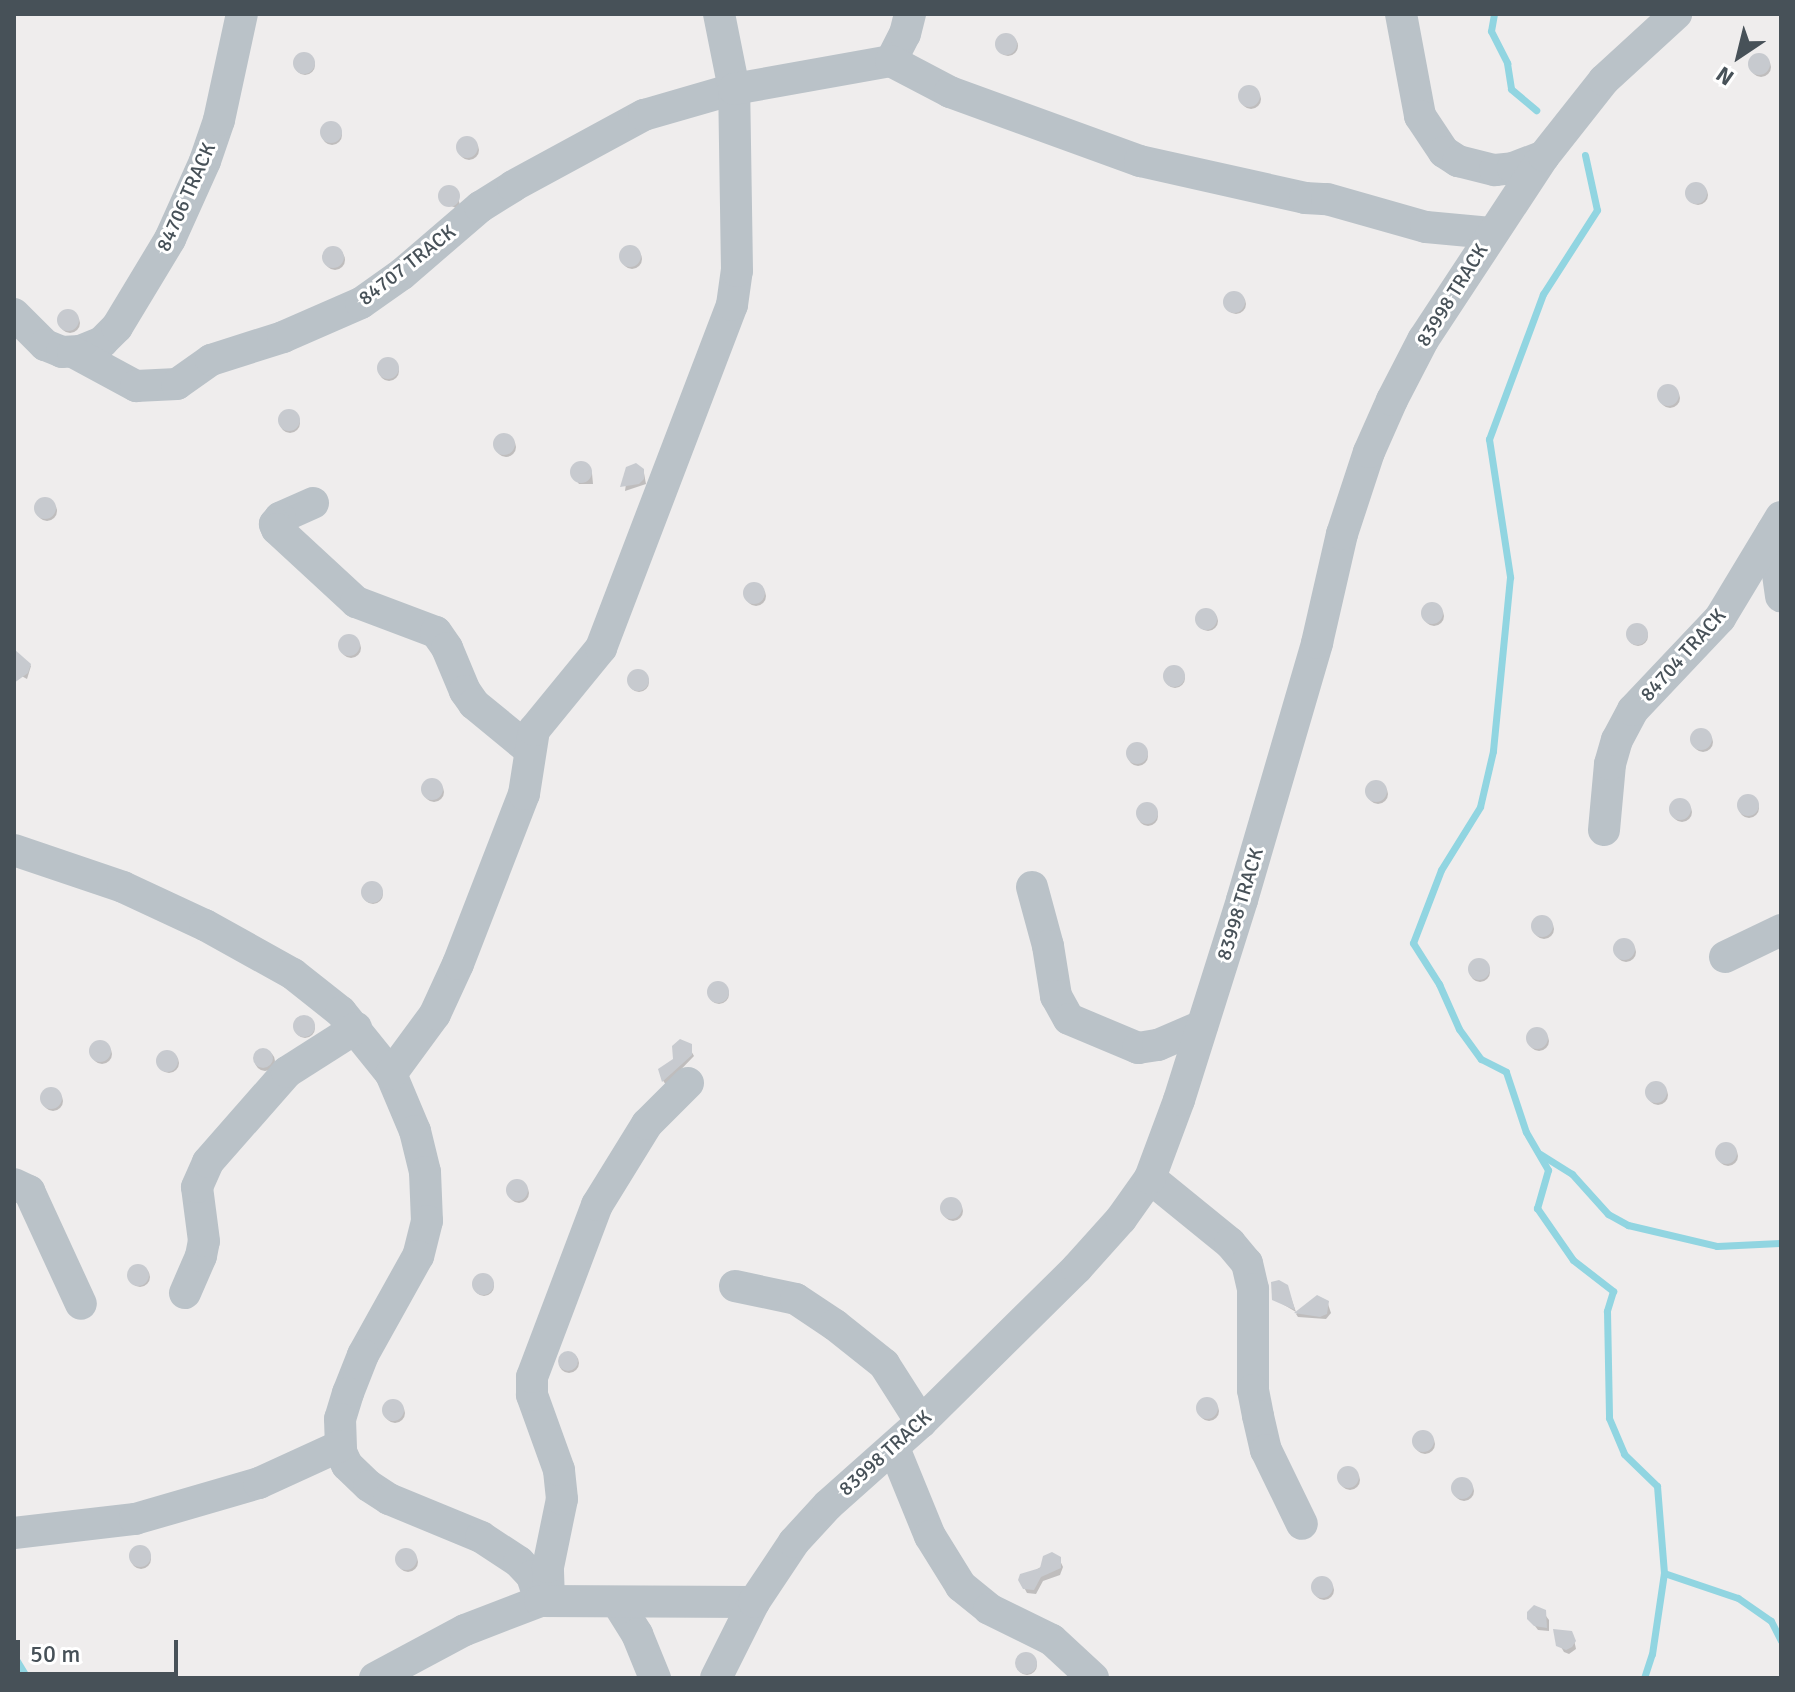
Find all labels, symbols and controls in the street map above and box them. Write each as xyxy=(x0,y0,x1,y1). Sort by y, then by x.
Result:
north arrow xyxy=(1699,16,1779,96)
text: N xyxy=(1711,61,1739,92)
street label: 84706 TRACK xyxy=(151,139,221,255)
street label: 84707 TRACK xyxy=(354,220,460,310)
street label: 83998 TRACK xyxy=(1411,239,1493,351)
street label: 84704 TRACK xyxy=(1635,604,1731,706)
street label: 83998 TRACK xyxy=(1212,845,1268,963)
street label: 83998 TRACK xyxy=(834,1405,936,1501)
scale bar xyxy=(20,1624,182,1674)
text: 50 m xyxy=(30,1639,80,1669)

